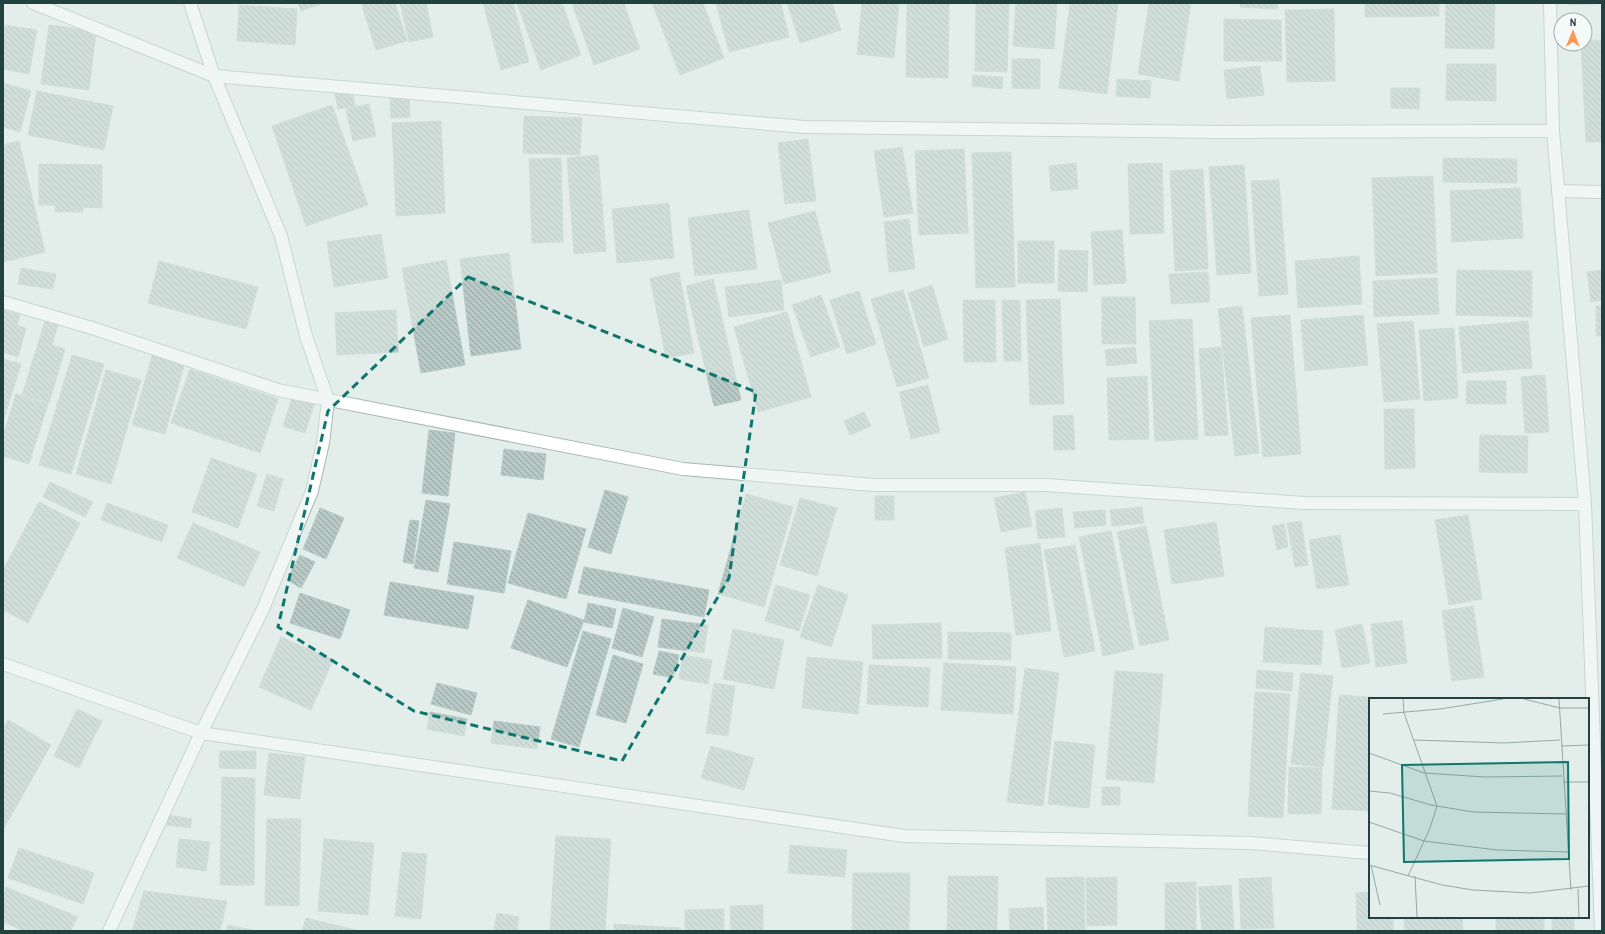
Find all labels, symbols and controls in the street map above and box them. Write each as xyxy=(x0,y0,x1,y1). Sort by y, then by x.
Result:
north arrow xyxy=(1553,12,1593,52)
text: N xyxy=(1570,15,1577,29)
inset map xyxy=(1369,698,1589,918)

